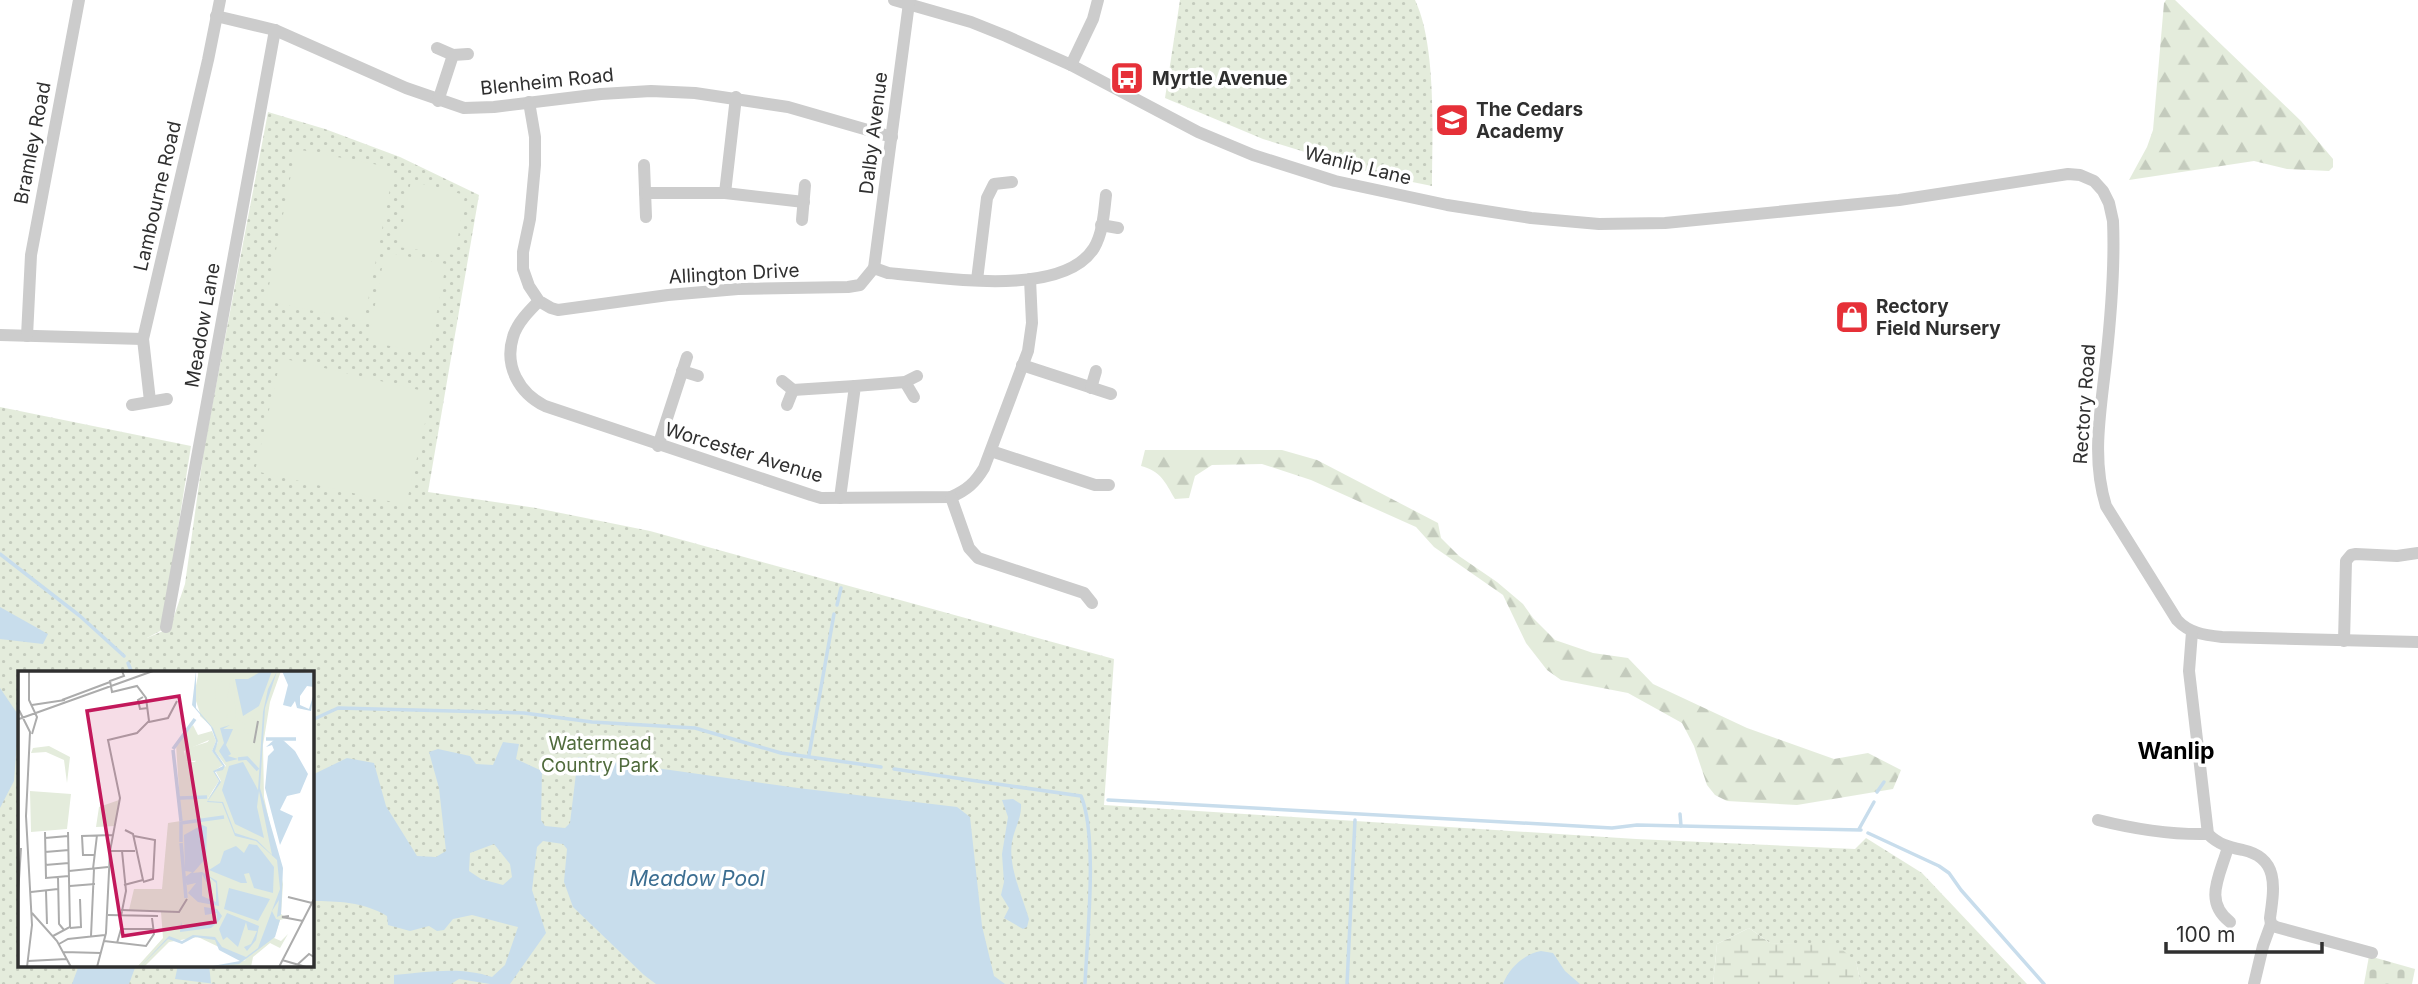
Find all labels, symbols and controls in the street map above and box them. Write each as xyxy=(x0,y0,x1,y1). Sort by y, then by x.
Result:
bus stop icon: Myrtle Avenue xyxy=(1108,59,1146,97)
street label: Blenheim Road xyxy=(479,63,615,100)
place label: Myrtle Avenue xyxy=(1152,67,1288,90)
street label: Dalby Avenue xyxy=(855,71,892,196)
street label: Bramley Road xyxy=(9,80,56,206)
place label: The Cedars Academy xyxy=(1476,98,1583,143)
school or university icon: The Cedars Academy xyxy=(1433,101,1471,139)
street label: Lambourne Road xyxy=(129,119,186,273)
street label: Wanlip Lane xyxy=(1302,141,1414,190)
street label: Allington Drive xyxy=(668,259,800,288)
street label: Meadow Lane xyxy=(180,261,225,389)
place label: Rectory Field Nursery xyxy=(1876,295,2001,340)
shop icon: Rectory Field Nursery xyxy=(1833,298,1871,336)
street label: Rectory Road xyxy=(2069,343,2100,465)
street label: Worcester Avenue xyxy=(662,417,826,487)
inset map xyxy=(18,671,313,967)
park label: Watermead Country Park xyxy=(541,732,660,777)
district label: Wanlip xyxy=(2137,737,2215,765)
water label: Meadow Pool xyxy=(629,866,766,891)
scale bar xyxy=(2166,911,2322,955)
text: 100 m xyxy=(2176,922,2235,947)

